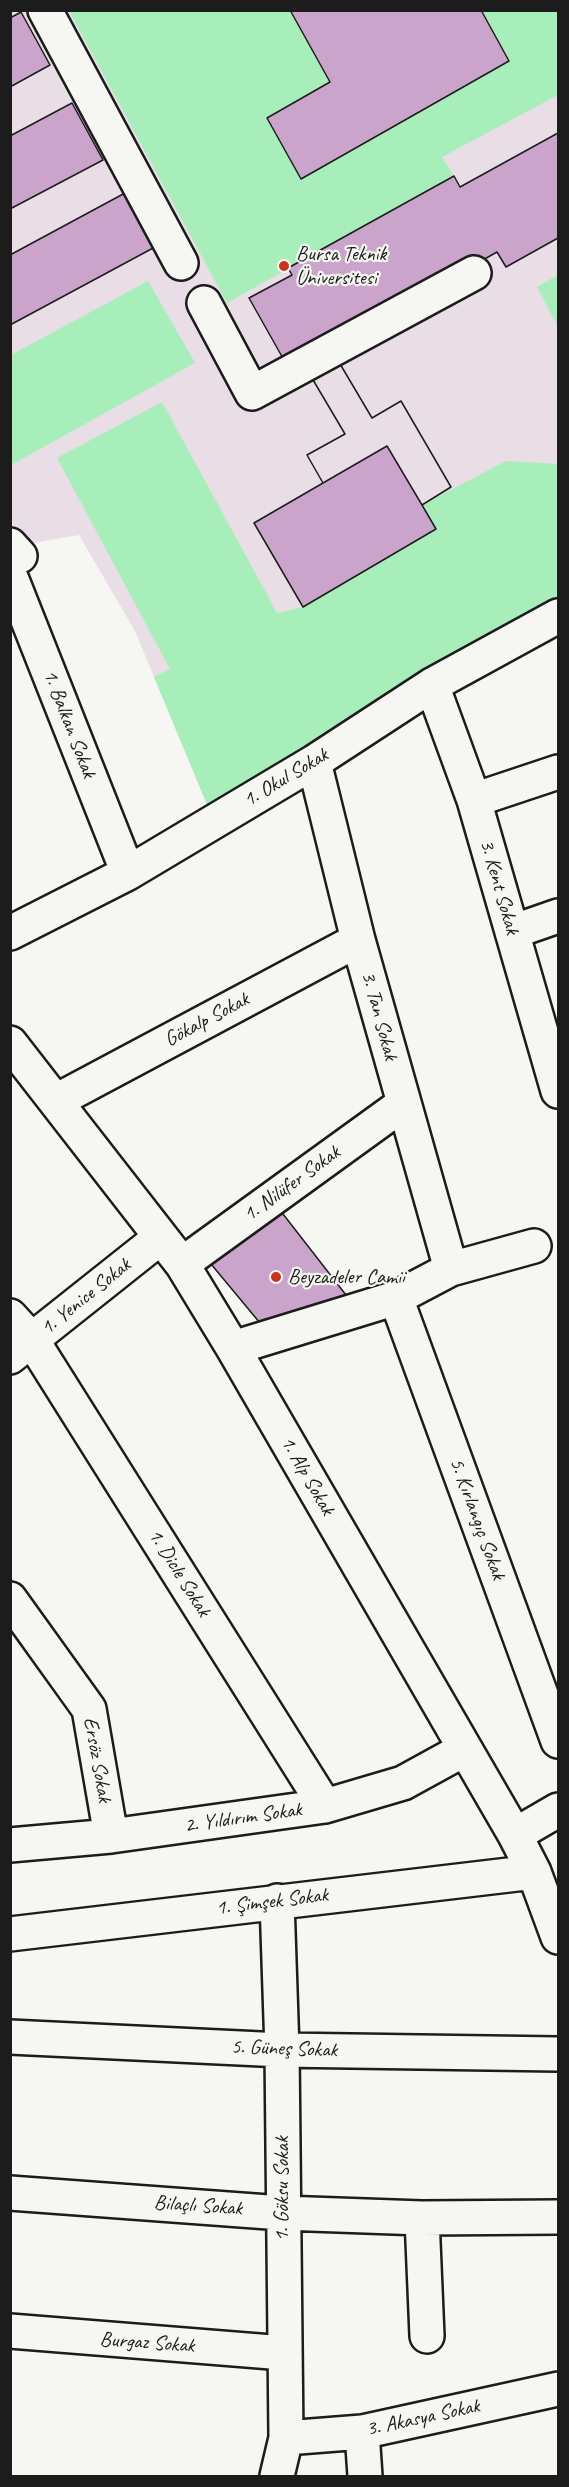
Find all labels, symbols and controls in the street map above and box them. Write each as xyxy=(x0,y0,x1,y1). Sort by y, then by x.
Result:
place label: Bursa Teknik Üniversitesi xyxy=(296,241,386,291)
marker: Bursa Teknik Üniversitesi xyxy=(277,259,291,273)
street label: 1. Balkan Sokak xyxy=(37,666,101,782)
street label: 1. Okul Sokak xyxy=(239,743,333,813)
street label: 3. Kent Sokak xyxy=(473,837,525,937)
street label: 3. Tan Sokak xyxy=(355,969,403,1063)
street label: Gökalp Sokak xyxy=(160,987,254,1053)
street label: 1. Nilüfer Sokak xyxy=(239,1140,345,1228)
street label: 1. Yenice Sokak xyxy=(36,1253,136,1341)
place label: Beyzadeler Camii xyxy=(288,1264,405,1290)
marker: Beyzadeler Camii xyxy=(269,1270,283,1284)
street label: 1. Alp Sokak xyxy=(274,1432,340,1520)
street label: 5. Kırlangıç Sokak xyxy=(443,1455,511,1583)
street label: 1. Dicle Sokak xyxy=(142,1524,216,1622)
street label: Ersöz Sokak xyxy=(77,1715,117,1805)
street label: 2. Yıldırım Sokak xyxy=(183,1797,303,1839)
street label: 1. Şimşek Sokak xyxy=(215,1883,329,1921)
street label: 5. Güneş Sokak xyxy=(230,2035,338,2063)
street label: 1. Göksu Sokak xyxy=(269,2136,295,2242)
street label: Bilaçlı Sokak xyxy=(153,2190,243,2222)
street label: Burgaz Sokak xyxy=(99,2327,195,2359)
street label: 3. Akasya Sokak xyxy=(364,2394,482,2442)

